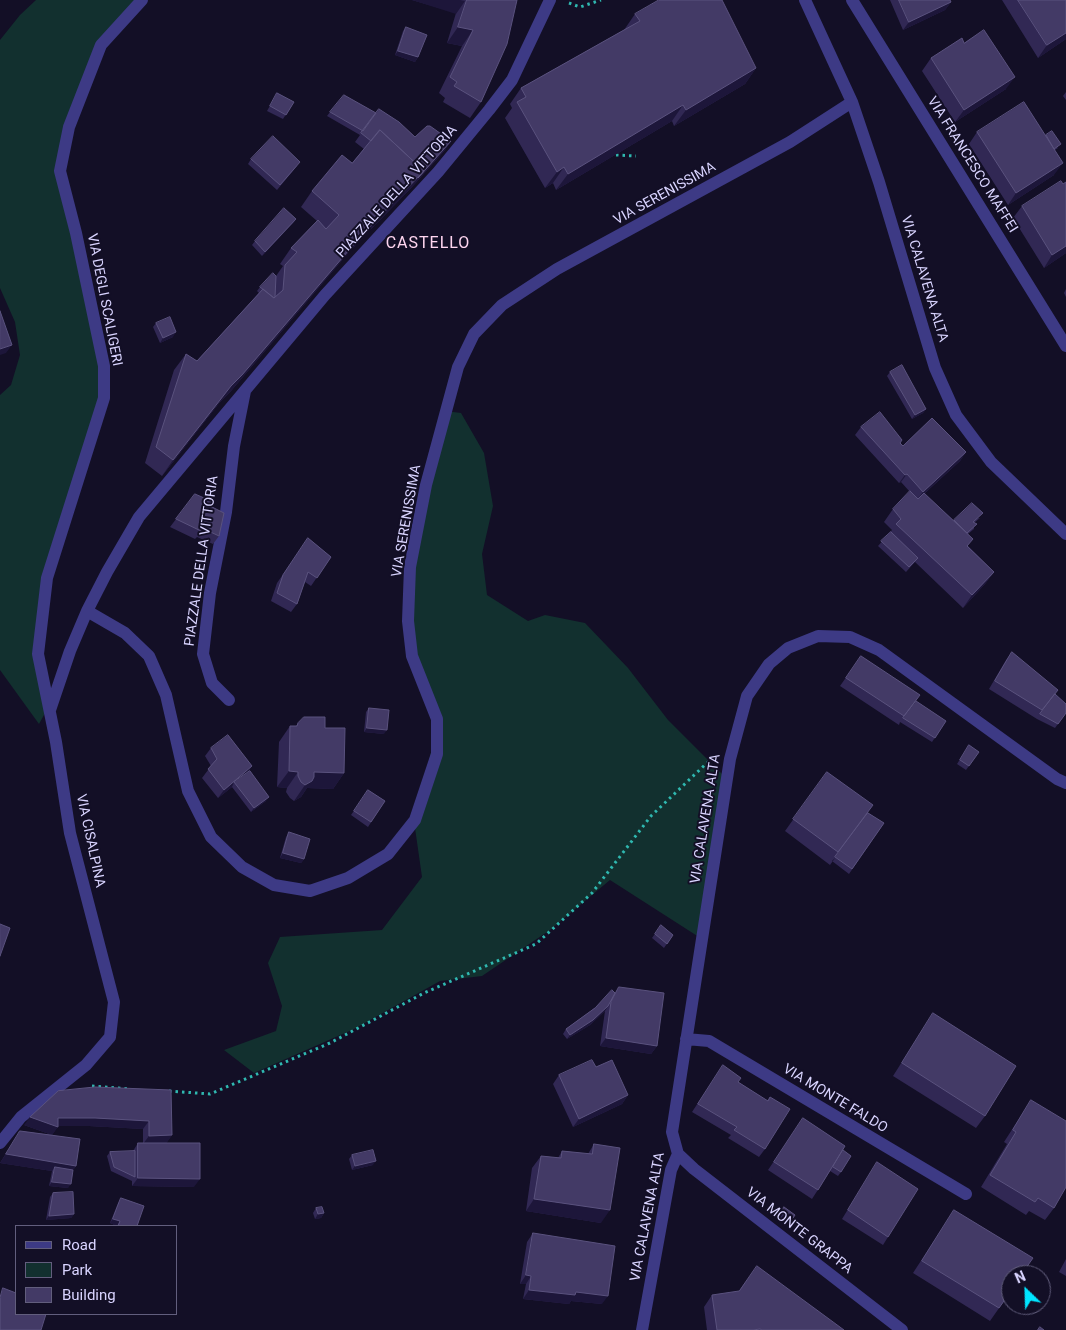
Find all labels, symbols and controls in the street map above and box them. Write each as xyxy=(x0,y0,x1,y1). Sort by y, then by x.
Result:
street label: VIA FRANCESCO MAFFEI xyxy=(923,94,1021,236)
street label: PIAZZALE DELLA VITTORIA xyxy=(333,122,461,262)
street label: VIA SERENISSIMA xyxy=(611,159,719,229)
street label: VIA CALAVENA ALTA xyxy=(897,214,951,344)
street label: VIA DEGLI SCALIGERI xyxy=(83,232,125,368)
district label: CASTELLO xyxy=(385,234,471,254)
street label: VIA SERENISSIMA xyxy=(389,463,425,579)
street label: PIAZZALE DELLA VITTORIA xyxy=(182,475,222,647)
street label: VIA CALAVENA ALTA xyxy=(687,753,725,885)
street label: VIA CISALPINA xyxy=(72,793,108,889)
street label: VIA MONTE FALDO xyxy=(780,1061,890,1137)
street label: VIA CALAVENA ALTA xyxy=(627,1151,669,1283)
street label: VIA MONTE GRAPPA xyxy=(743,1184,855,1278)
legend xyxy=(15,1225,178,1315)
text: Road xyxy=(62,1236,96,1254)
text: Park xyxy=(62,1261,92,1279)
north arrow xyxy=(1001,1265,1051,1315)
text: N xyxy=(1013,1268,1028,1287)
text: Building xyxy=(62,1286,116,1304)

